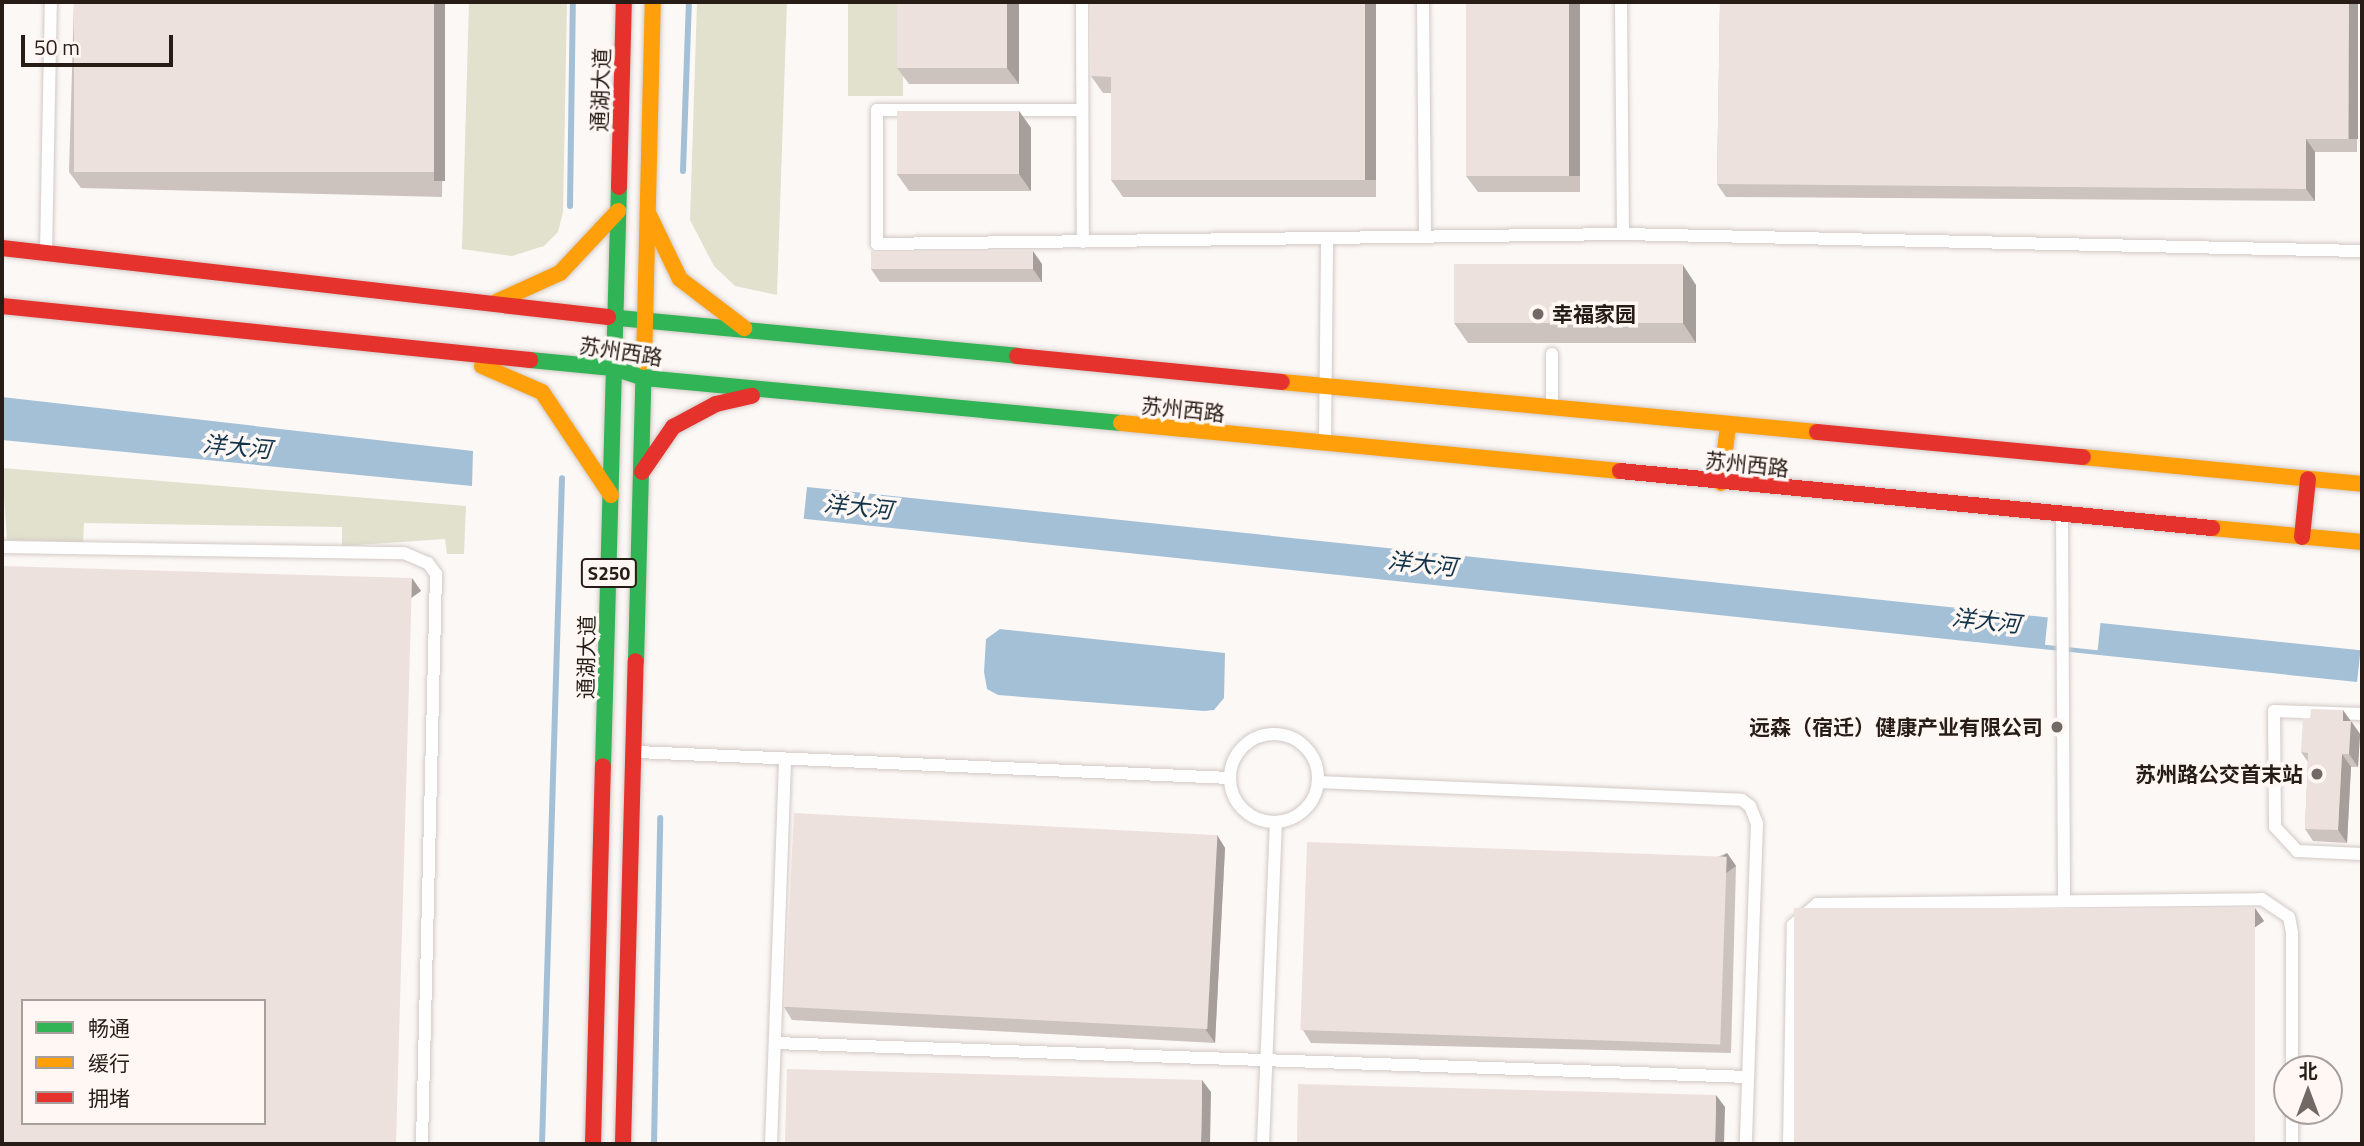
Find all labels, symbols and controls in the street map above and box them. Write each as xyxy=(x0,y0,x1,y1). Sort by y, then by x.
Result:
scale bar xyxy=(24,21,177,65)
text: 50 m xyxy=(34,31,80,63)
street label: 通湖大道 xyxy=(586,48,614,132)
place label: 幸福家园 xyxy=(1552,301,1636,327)
marker: 幸福家园 xyxy=(1530,306,1546,322)
street label: 苏州西路 xyxy=(578,332,664,370)
street label: 苏州西路 xyxy=(1140,392,1226,426)
water label: 洋大河 xyxy=(201,430,273,464)
street label: 苏州西路 xyxy=(1704,447,1790,481)
water label: 洋大河 xyxy=(822,490,894,524)
water label: 洋大河 xyxy=(1386,547,1458,581)
road number: S250 xyxy=(579,558,639,588)
water label: 洋大河 xyxy=(1950,604,2022,638)
street label: 通湖大道 xyxy=(573,615,599,699)
place label: 远森（宿迁）健康产业有限公司 xyxy=(1749,714,2043,740)
marker: 远森（宿迁）健康产业有限公司 xyxy=(2049,719,2065,735)
place label: 苏州路公交首末站 xyxy=(2135,761,2303,787)
marker: 苏州路公交首末站 xyxy=(2309,766,2325,782)
legend xyxy=(21,999,266,1125)
text: 畅通 xyxy=(88,1012,130,1044)
text: 缓行 xyxy=(88,1047,130,1079)
north arrow xyxy=(2273,1055,2343,1125)
text: 北 xyxy=(2298,1056,2318,1085)
text: 拥堵 xyxy=(88,1082,130,1114)

